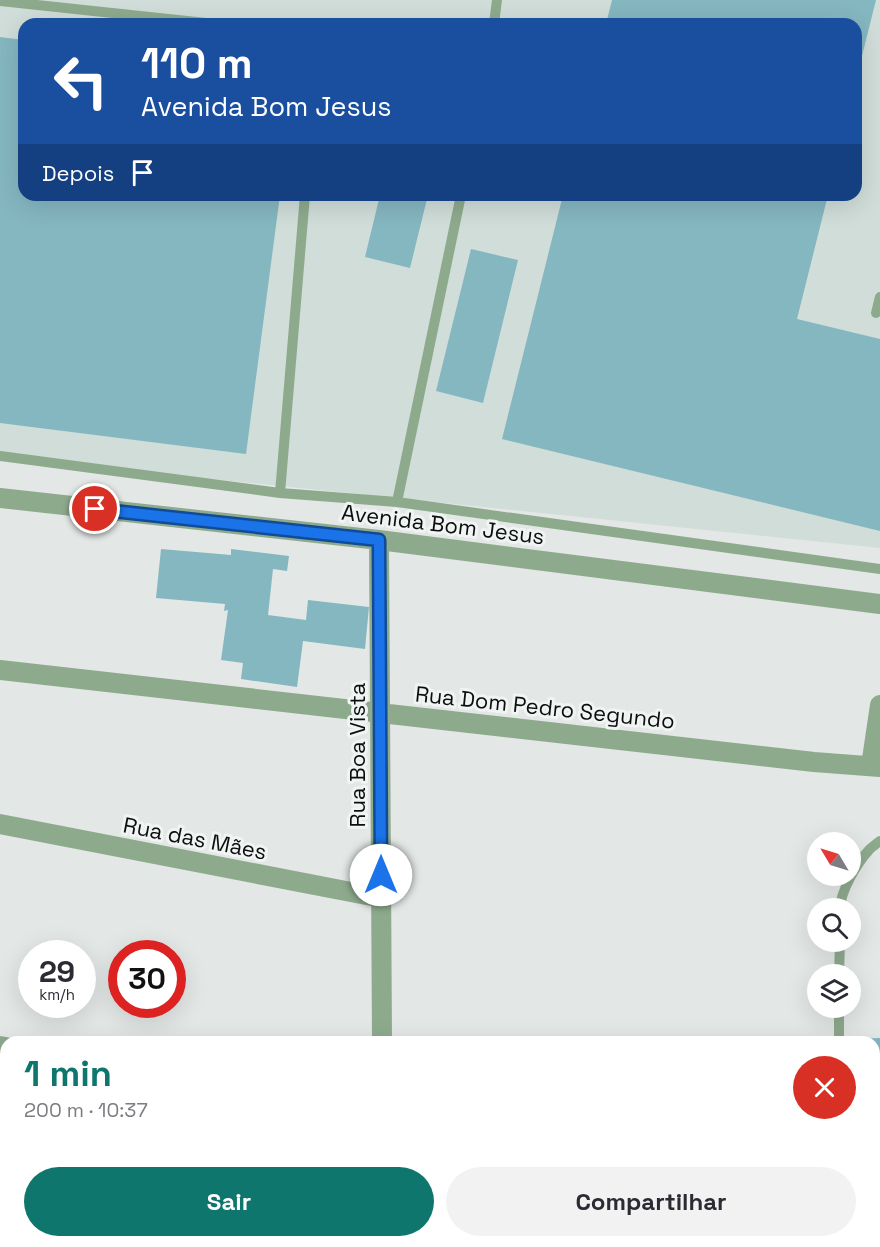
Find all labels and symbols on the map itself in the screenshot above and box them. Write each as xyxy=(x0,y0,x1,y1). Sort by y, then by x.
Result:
pin xyxy=(69,483,120,534)
street label: Avenida Bom Jesus xyxy=(340,498,546,550)
street label: Rua Dom Pedro Segundo xyxy=(414,679,676,735)
street label: Rua Boa Vista xyxy=(343,682,371,827)
street label: Rua das Mães xyxy=(121,810,269,866)
north arrow xyxy=(807,832,861,886)
position arrow xyxy=(349,843,413,907)
speed limit sign: 30 xyxy=(108,940,186,1018)

